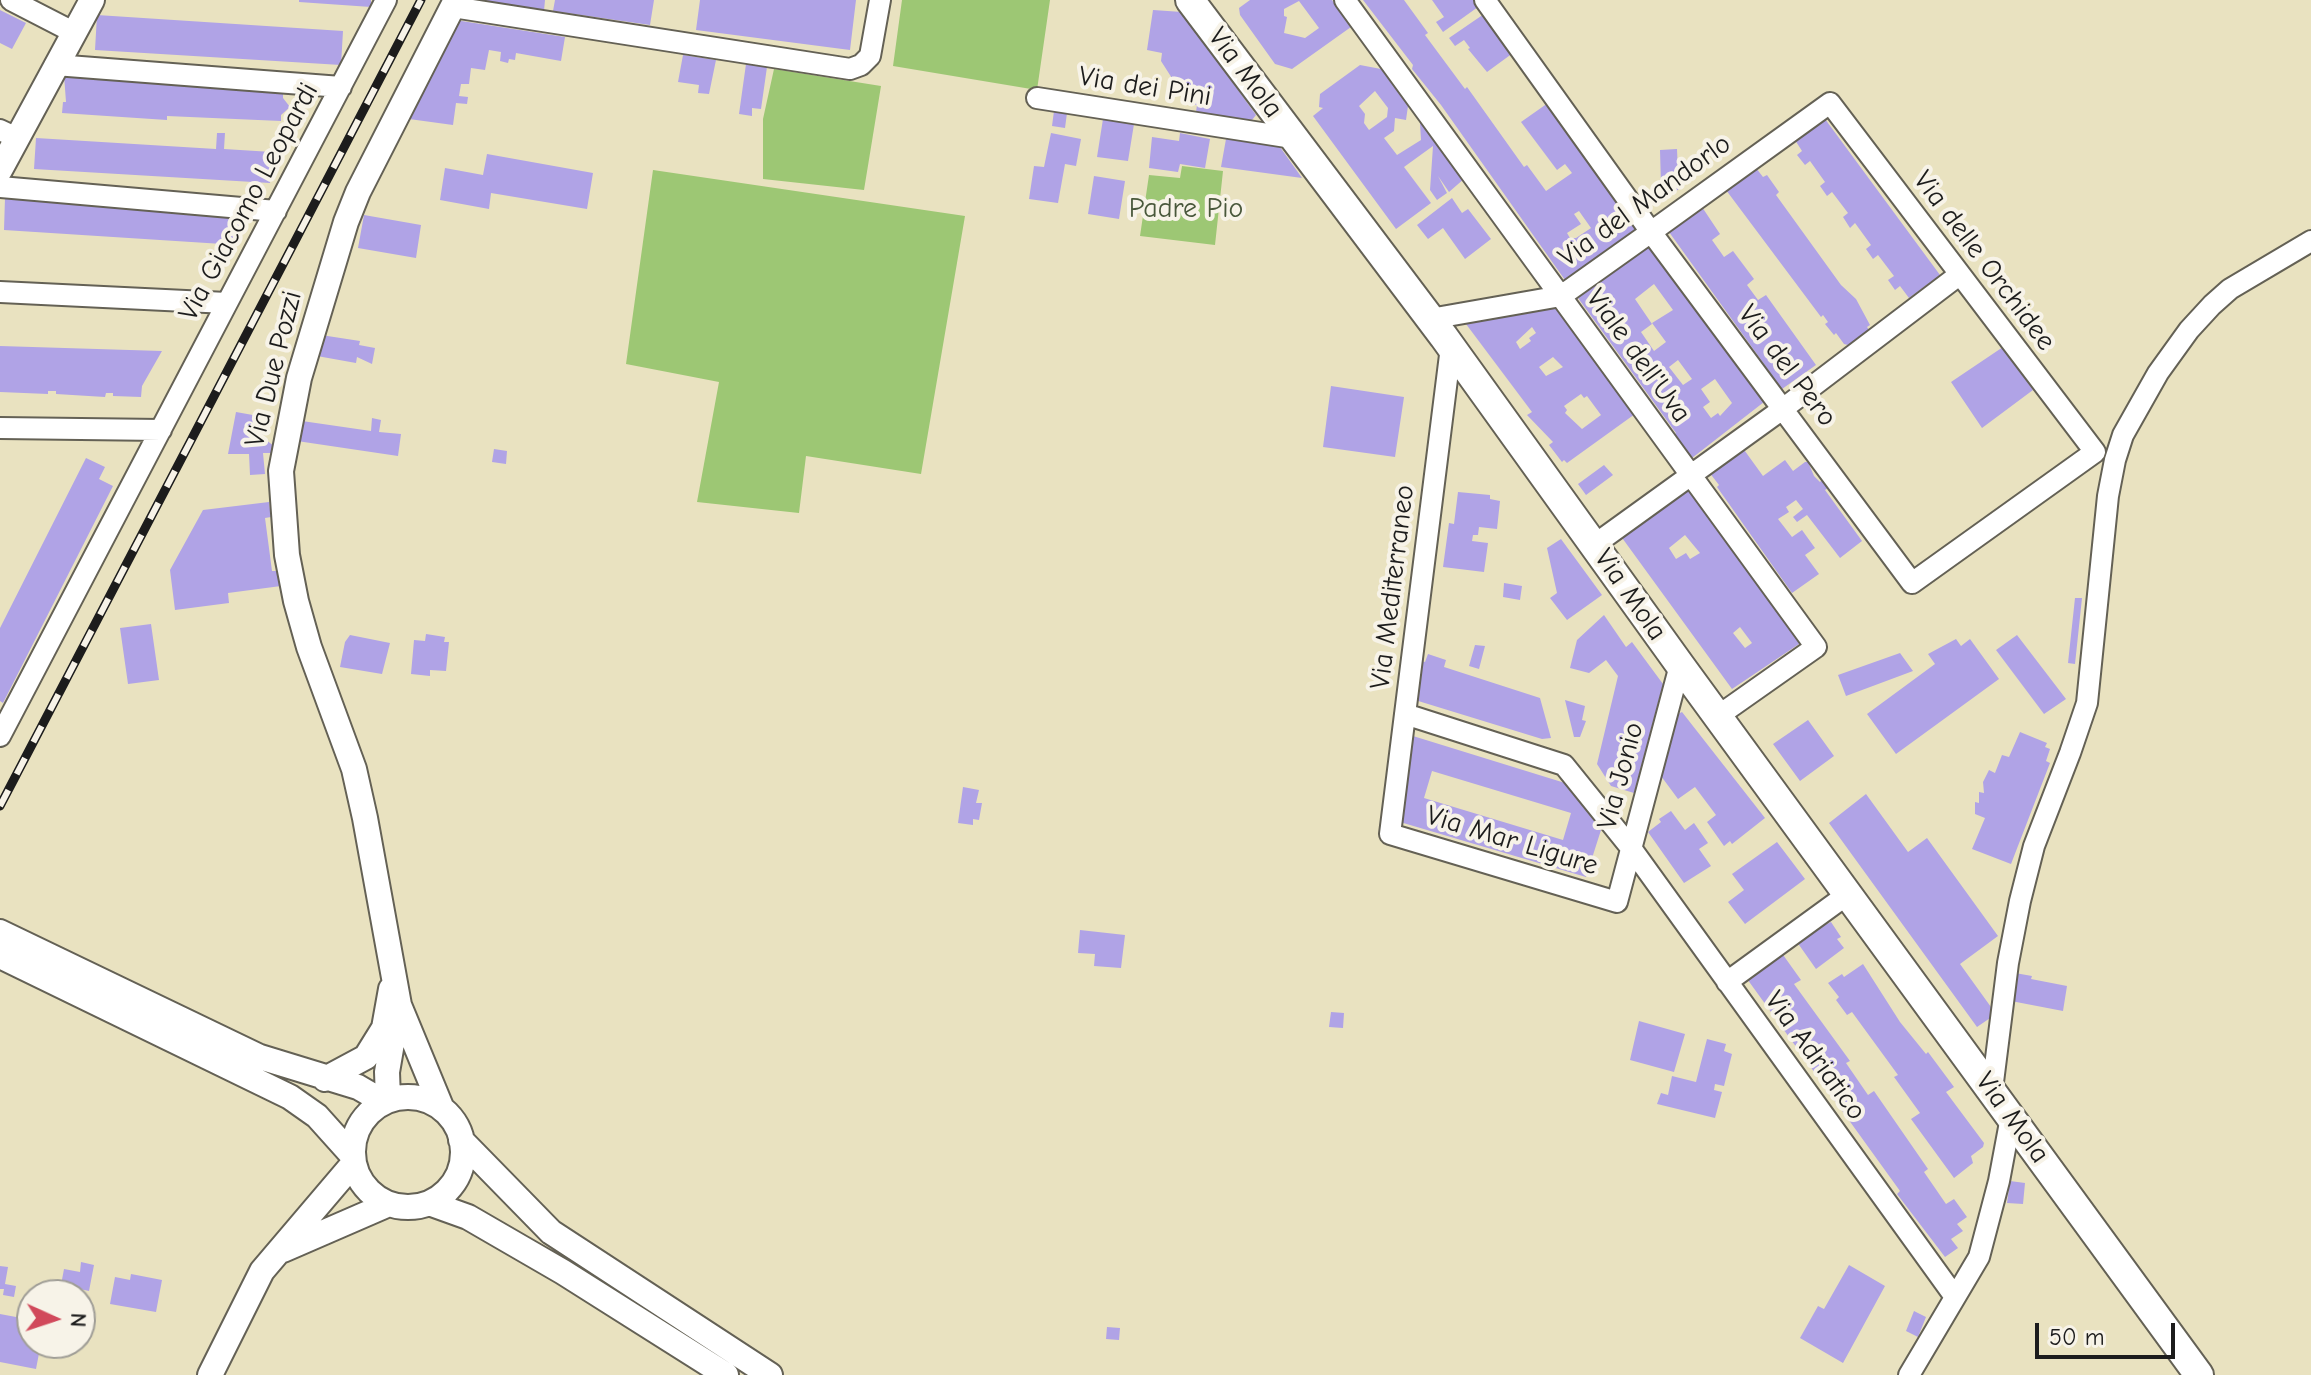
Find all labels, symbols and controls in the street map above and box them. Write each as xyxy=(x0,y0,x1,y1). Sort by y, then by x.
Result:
street label: Via Mola xyxy=(1200,21,1290,125)
street label: Via dei Pini xyxy=(1076,60,1214,114)
street label: Via Giacomo Leopardi xyxy=(172,77,326,327)
street label: Via del Mandorlo xyxy=(1552,127,1738,275)
street label: Via delle Orchidee xyxy=(1906,165,2062,357)
park label: Padre Pio xyxy=(1129,192,1243,226)
street label: Viale dell'Uva xyxy=(1578,283,1698,429)
street label: Via Due Pozzi xyxy=(238,287,310,451)
street label: Via del Pero xyxy=(1730,299,1844,433)
street label: Via Mediterraneo xyxy=(1364,483,1422,691)
street label: Via Mola xyxy=(1586,543,1674,647)
street label: Via Jonio xyxy=(1591,719,1651,833)
street label: Via Mar Ligure xyxy=(1422,799,1602,883)
street label: Via Adriatico xyxy=(1757,985,1873,1127)
street label: Via Mola xyxy=(1968,1066,2056,1170)
north arrow xyxy=(16,1279,96,1359)
scale bar xyxy=(2039,1307,2179,1357)
text: N xyxy=(65,1312,91,1328)
text: 50 m xyxy=(2049,1323,2105,1351)

